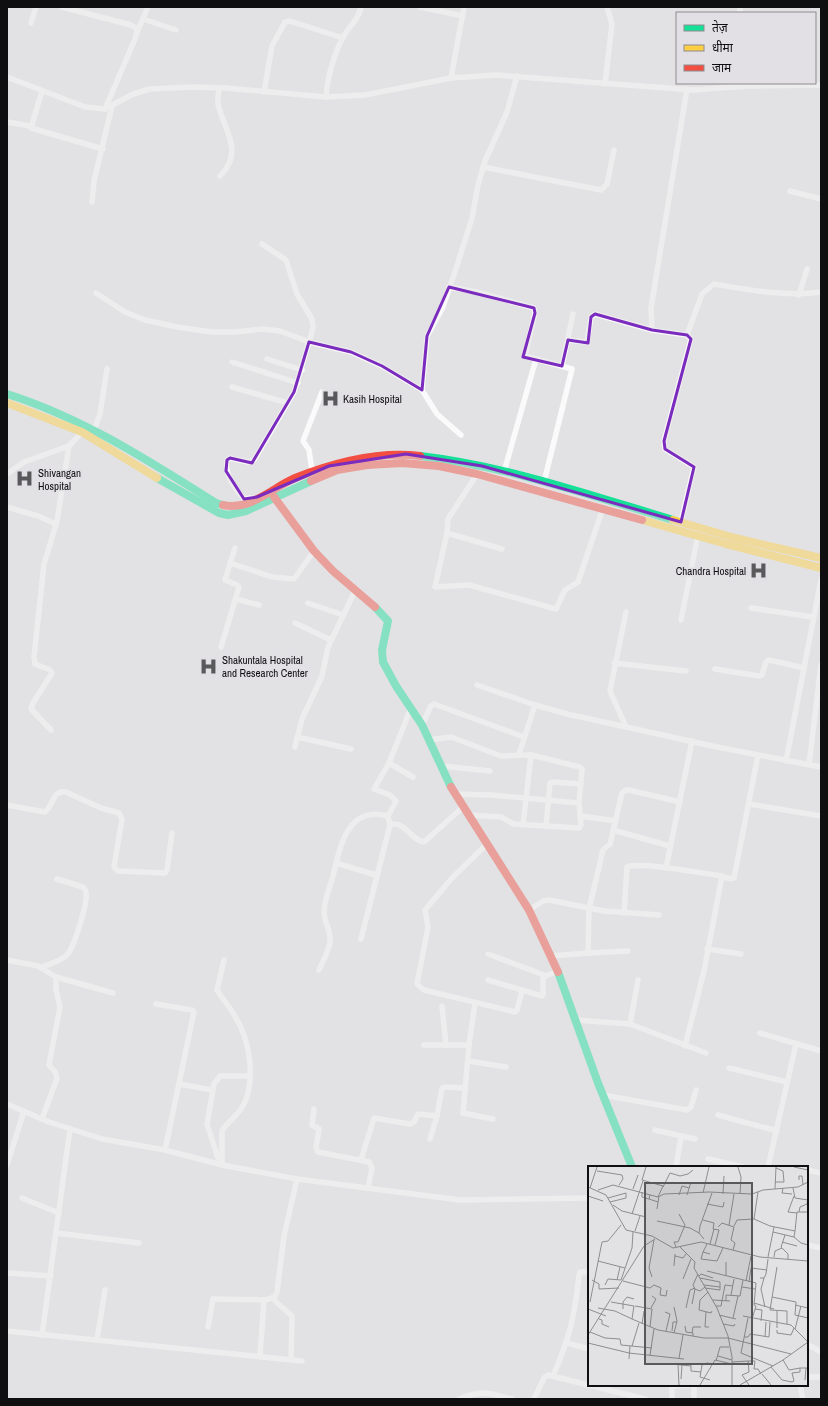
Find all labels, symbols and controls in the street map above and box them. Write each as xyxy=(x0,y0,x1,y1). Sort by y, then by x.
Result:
legend xyxy=(676,12,816,84)
text: तेज़ xyxy=(712,20,729,36)
text: धीमा xyxy=(712,40,734,56)
text: जाम xyxy=(712,60,732,76)
hospital icon: Kasih Hospital xyxy=(320,389,340,409)
place label: Kasih Hospital xyxy=(343,392,402,406)
place label: Shivangan Hospital xyxy=(38,466,81,493)
hospital icon: Shivangan Hospital xyxy=(15,469,35,489)
hospital icon: Chandra Hospital xyxy=(749,561,769,581)
place label: Chandra Hospital xyxy=(676,564,746,578)
place label: Shakuntala Hospital and Research Center xyxy=(222,653,308,680)
hospital icon: Shakuntala Hospital and Research Center xyxy=(199,656,219,676)
inset map xyxy=(588,1166,808,1386)

